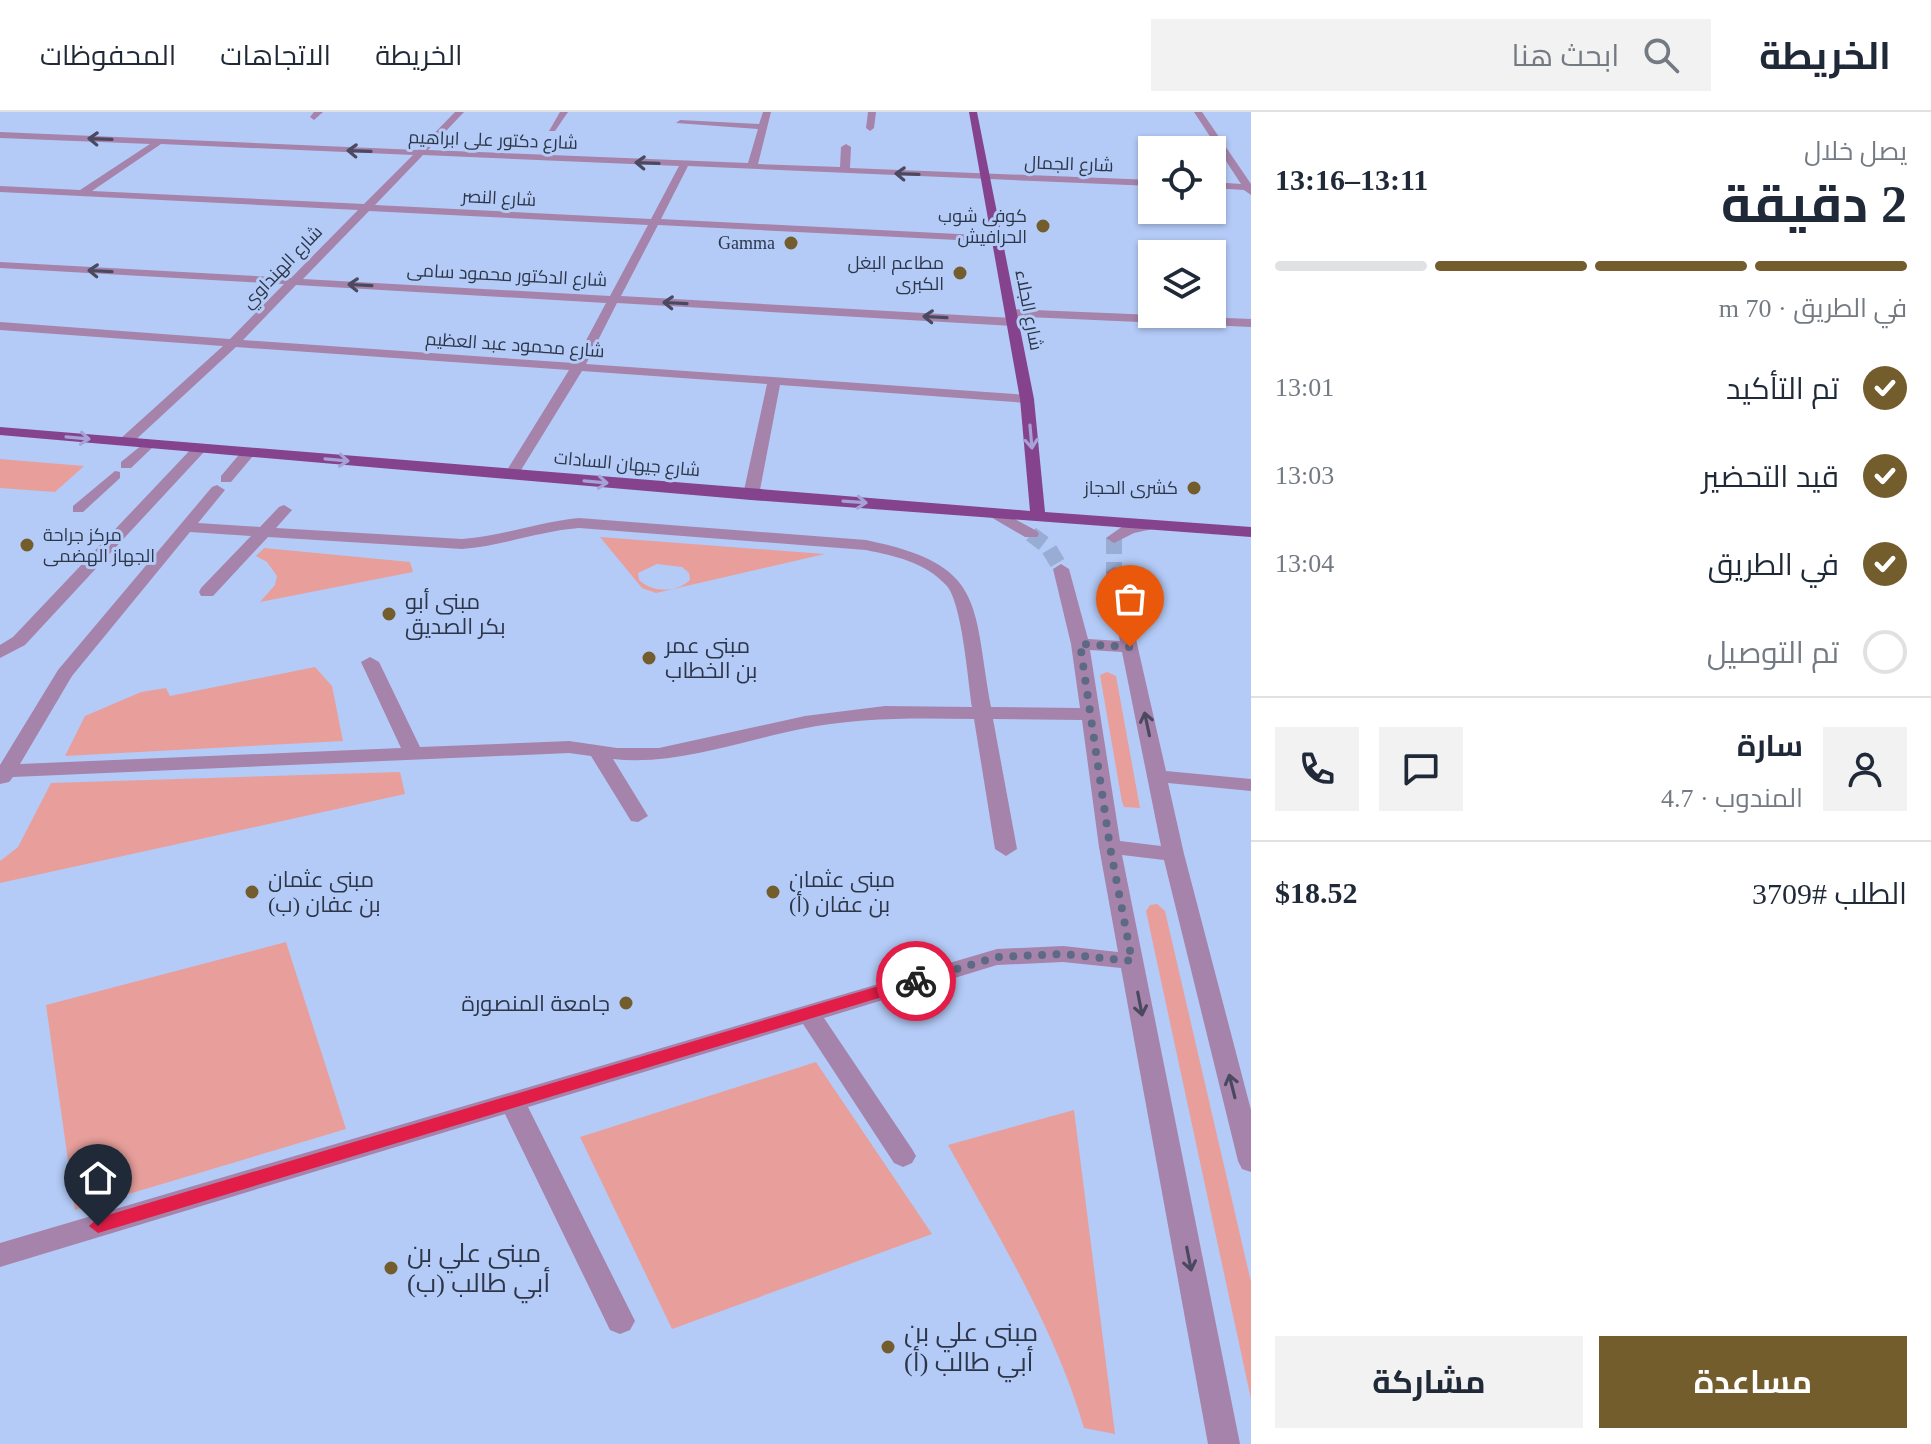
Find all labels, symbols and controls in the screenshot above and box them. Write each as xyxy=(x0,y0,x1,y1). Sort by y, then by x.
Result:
search box xyxy=(1151,19,1711,91)
icon: search xyxy=(1639,33,1683,77)
text: الخريطة xyxy=(1759,35,1891,77)
text: ابحث هنا xyxy=(1512,39,1619,72)
text: المحفوظات xyxy=(40,40,176,71)
text: الاتجاهات xyxy=(220,40,331,71)
text: الخريطة xyxy=(375,40,463,71)
street label: شارع دكتور على ابراهيم xyxy=(408,127,578,155)
one-way arrow xyxy=(87,132,114,147)
map controls xyxy=(1138,136,1226,328)
button: locate xyxy=(1138,136,1226,224)
text: يصل خلال xyxy=(1804,137,1907,166)
one-way arrow xyxy=(346,143,373,158)
street label: شارع الجمال xyxy=(1024,152,1114,178)
one-way arrow xyxy=(634,155,661,170)
text: 13:11–13:16 xyxy=(1275,163,1428,196)
one-way arrow xyxy=(894,166,921,181)
text: 2 دقيقة xyxy=(1721,176,1907,233)
street label: شارع النصر xyxy=(460,186,537,212)
place label: كوفى شوب الحرافيش xyxy=(938,206,1027,248)
marker: كوفى شوب الحرافيش xyxy=(1034,217,1052,235)
street label: شارع الهنداوي xyxy=(238,222,329,315)
place label: Gamma xyxy=(718,233,775,253)
marker: Gamma xyxy=(782,234,800,252)
button: layers xyxy=(1138,240,1226,328)
place label: مطاعم البغل الكبرى xyxy=(848,253,944,295)
street label: شارع الدكتور محمود سامى xyxy=(406,260,608,292)
one-way arrow xyxy=(87,263,114,278)
marker: مطاعم البغل الكبرى xyxy=(951,264,969,282)
street label: شارع الجلاء xyxy=(1009,268,1047,352)
one-way arrow xyxy=(347,277,374,292)
text: في الطريق · 70 m xyxy=(1719,294,1907,323)
one-way arrow xyxy=(662,295,689,310)
one-way arrow xyxy=(922,310,949,325)
street label: شارع محمود عبد العظيم xyxy=(425,329,605,363)
icon: check xyxy=(1863,366,1907,410)
text: تم التأكيد xyxy=(1726,372,1839,405)
text: 13:01 xyxy=(1275,373,1334,402)
one-way arrow xyxy=(1024,423,1039,450)
one-way arrow xyxy=(64,431,91,446)
street label: شارع جيهان السادات xyxy=(553,448,701,482)
one-way arrow xyxy=(323,453,350,468)
icon: check xyxy=(1863,454,1907,498)
text: قيد التحضير xyxy=(1702,460,1839,493)
text: 13:03 xyxy=(1275,461,1334,490)
one-way arrow xyxy=(582,475,609,490)
place label: كشرى الحجاز xyxy=(1083,478,1178,499)
marker: كشرى الحجاز xyxy=(1185,479,1203,497)
one-way arrow xyxy=(841,495,868,510)
place label: مركز جراحة الجهاز الهضمى xyxy=(43,525,155,567)
marker: مركز جراحة الجهاز الهضمى xyxy=(18,536,36,554)
icon: check xyxy=(1863,542,1907,586)
text: في الطريق xyxy=(1708,548,1839,581)
text: 13:04 xyxy=(1275,549,1334,578)
pin xyxy=(1096,565,1164,647)
icon: bag xyxy=(1108,577,1152,621)
place label: مبنى أبو بكر الصديق xyxy=(405,588,506,640)
marker: مبنى أبو بكر الصديق xyxy=(380,605,398,623)
place label: مبنى عمر بن الخطاب xyxy=(663,633,757,684)
text: تم التوصيل xyxy=(1707,636,1839,669)
marker: مبنى عمر بن الخطاب xyxy=(640,649,658,667)
one-way arrow xyxy=(1138,711,1153,737)
button: phone xyxy=(1275,727,1359,811)
button: chat xyxy=(1379,727,1463,811)
button: person xyxy=(1823,727,1907,811)
text: سارة xyxy=(1737,729,1803,762)
text: المندوب · 4.7 xyxy=(1661,784,1803,813)
place label: مبنى عثمان بن عفان (ب) xyxy=(268,867,381,918)
place label: مبنى عثمان بن عفان (أ) xyxy=(789,867,895,918)
text: $18.52 xyxy=(1275,876,1358,909)
text: الطلب #3709 xyxy=(1752,877,1907,910)
marker: مبنى عثمان بن عفان (ب) xyxy=(243,883,261,901)
marker: مبنى عثمان بن عفان (أ) xyxy=(764,883,782,901)
courier xyxy=(876,941,956,1021)
icon: bike xyxy=(894,959,938,1003)
place label: جامعة المنصورة xyxy=(462,991,610,1016)
one-way arrow xyxy=(1133,991,1148,1016)
marker: جامعة المنصورة xyxy=(617,994,635,1012)
one-way arrow xyxy=(1223,1073,1238,1099)
pin xyxy=(64,1144,132,1226)
icon: home xyxy=(76,1156,120,1200)
place label: مبنى علي بن أبي طالب (ب) xyxy=(407,1239,550,1304)
one-way arrow xyxy=(1182,1246,1197,1272)
marker: مبنى علي بن أبي طالب (ب) xyxy=(382,1259,400,1277)
place label: مبنى علي بن أبي طالب (أ) xyxy=(904,1318,1038,1383)
button: مشاركة xyxy=(1275,1336,1583,1428)
button: مساعدة xyxy=(1599,1336,1907,1428)
marker: مبنى علي بن أبي طالب (أ) xyxy=(879,1338,897,1356)

